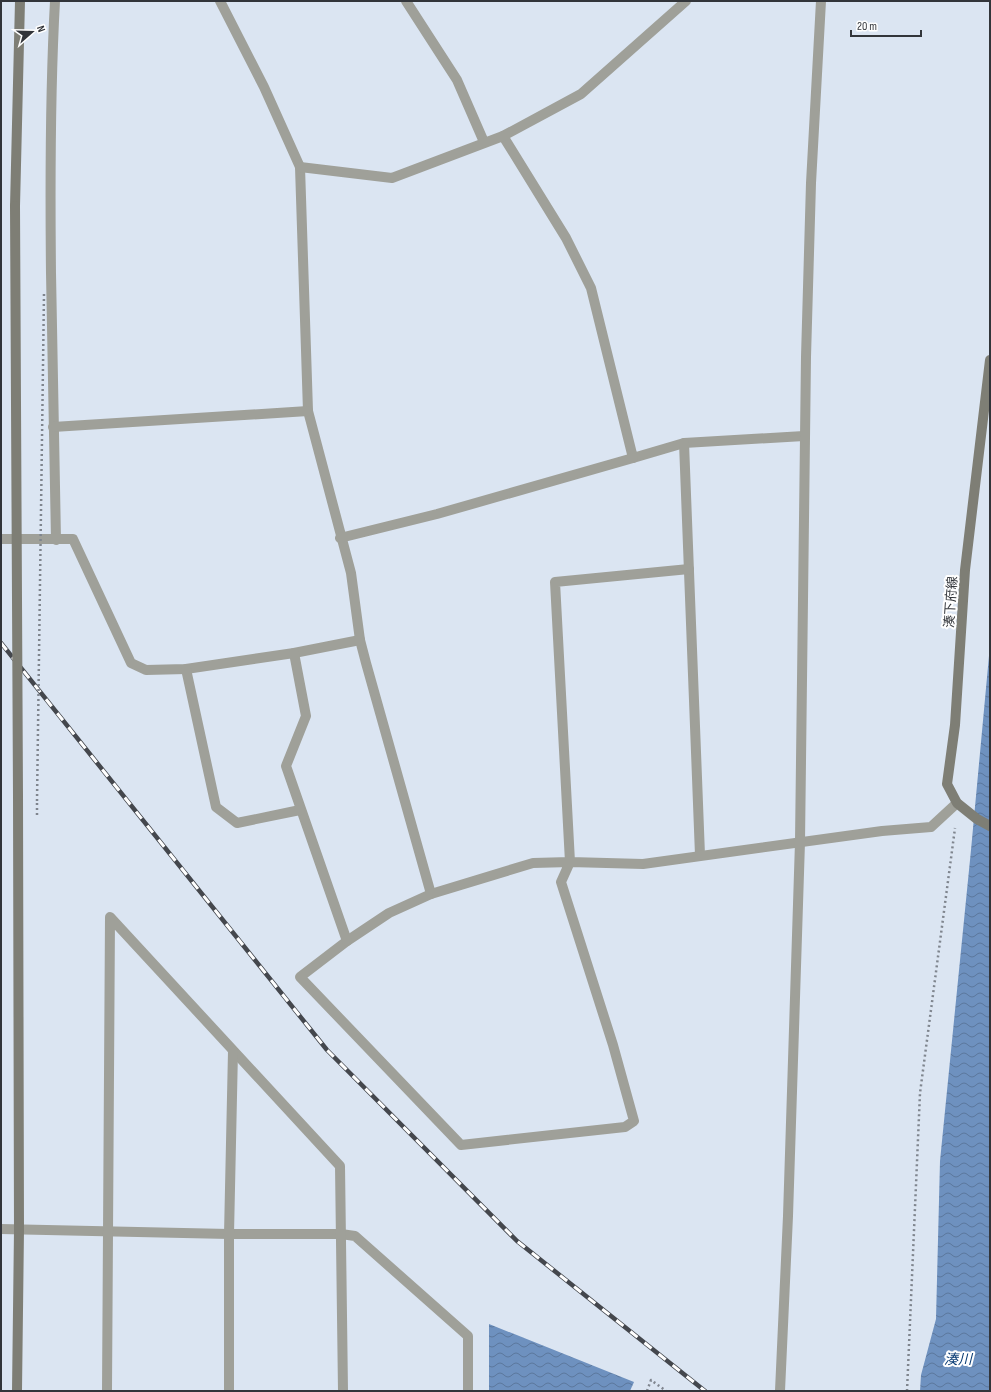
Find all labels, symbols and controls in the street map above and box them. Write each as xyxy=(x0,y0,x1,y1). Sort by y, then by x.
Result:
north arrow xyxy=(12,12,52,52)
scale bar xyxy=(851,12,921,38)
text: 20 m xyxy=(857,19,877,34)
text: N xyxy=(34,24,48,34)
street label: 湊下府線 xyxy=(941,576,961,629)
water label: 湊川 xyxy=(944,1351,974,1368)

